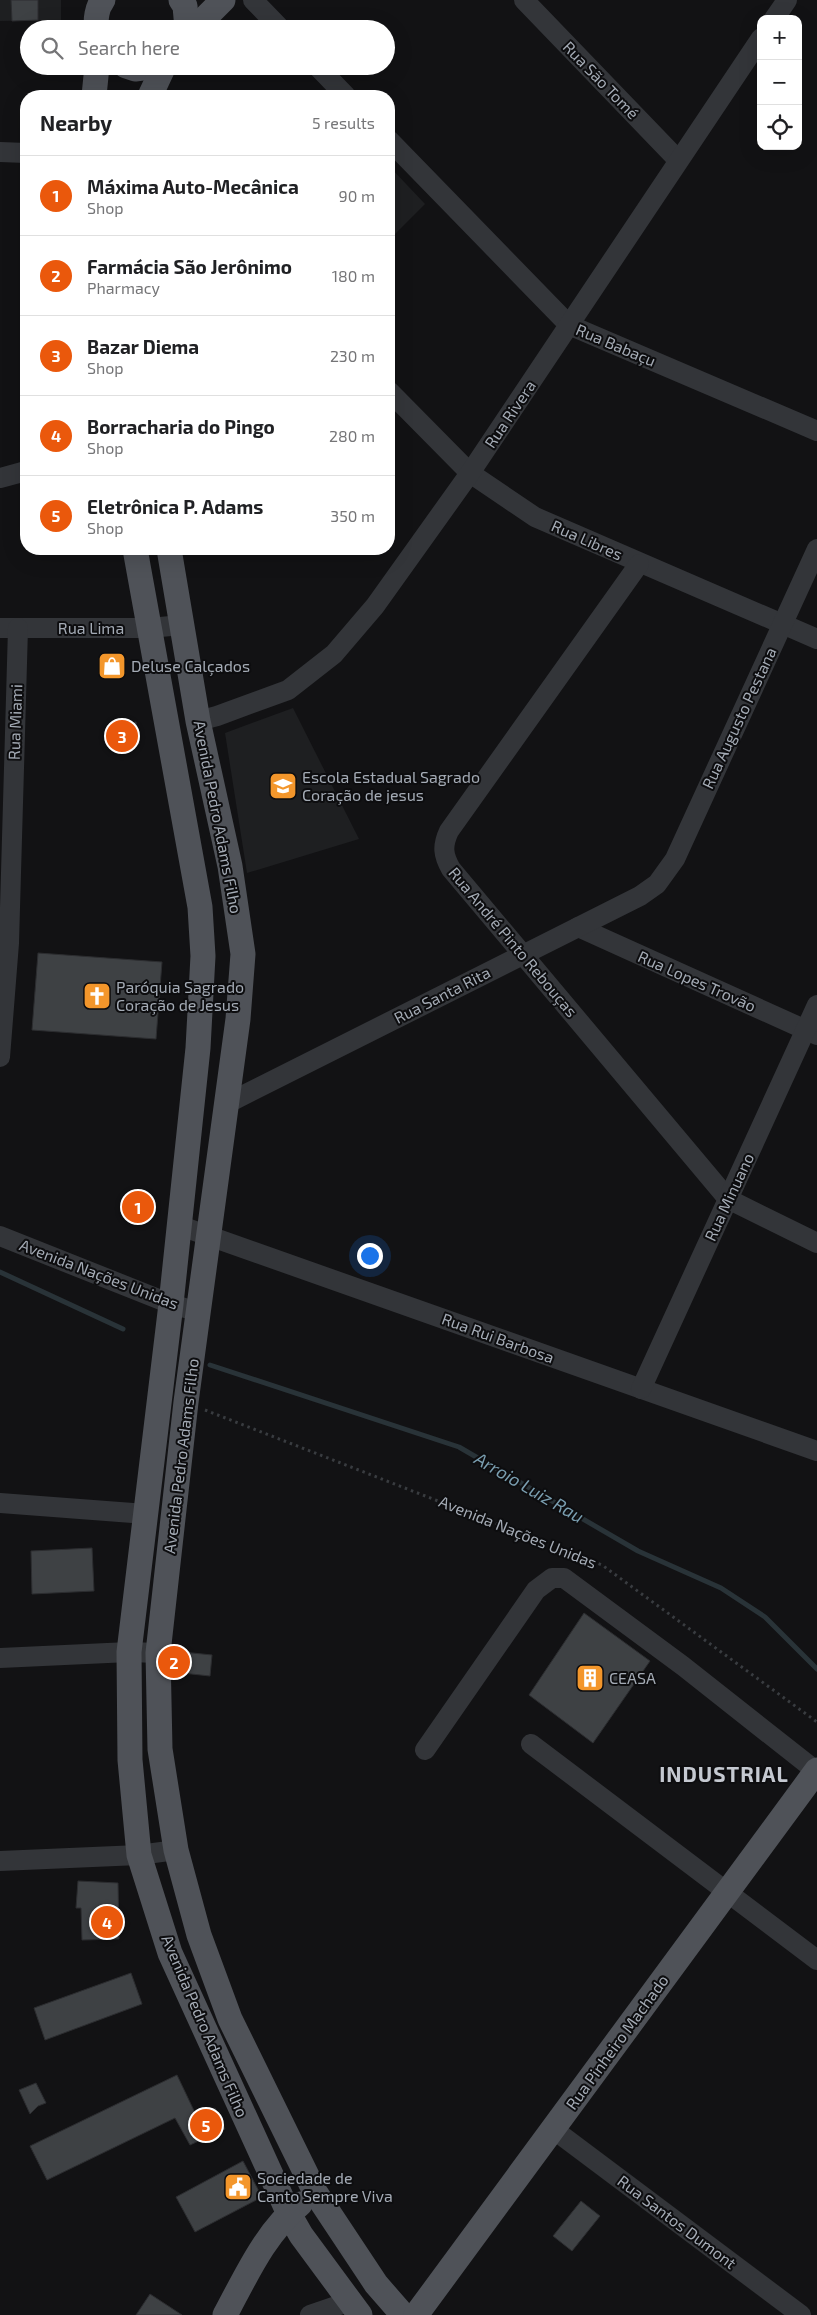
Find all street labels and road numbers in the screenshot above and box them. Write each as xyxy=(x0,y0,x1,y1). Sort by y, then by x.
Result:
street label: Rua São Tomé xyxy=(560,37,643,122)
street label: Rua Babaçu xyxy=(573,319,659,371)
street label: Rua Rivera xyxy=(480,376,539,451)
street label: Rua Libres xyxy=(549,515,626,564)
street label: Rua Lima xyxy=(58,618,124,637)
street label: Rua Augusto Pestana xyxy=(697,644,780,792)
street label: Rua Miami xyxy=(4,684,25,760)
street label: Avenida Pedro Adams Filho xyxy=(190,719,247,915)
street label: Rua André Pinto Rebouças xyxy=(444,863,582,1021)
street label: Rua Lopes Trovão xyxy=(635,946,759,1015)
street label: Rua Santa Rita xyxy=(390,962,493,1027)
street label: Rua Minuano xyxy=(700,1150,757,1244)
street label: Avenida Nações Unidas xyxy=(17,1234,181,1314)
street label: Rua Rui Barbosa xyxy=(439,1308,557,1367)
street label: Avenida Pedro Adams Filho xyxy=(159,1357,202,1555)
street label: Avenida Nações Unidas xyxy=(436,1491,600,1573)
street label: Avenida Pedro Adams Filho xyxy=(158,1932,253,2120)
street label: Rua Pinheiro Machado xyxy=(561,1971,672,2113)
street label: Rua Santos Dumont xyxy=(614,2171,740,2272)

